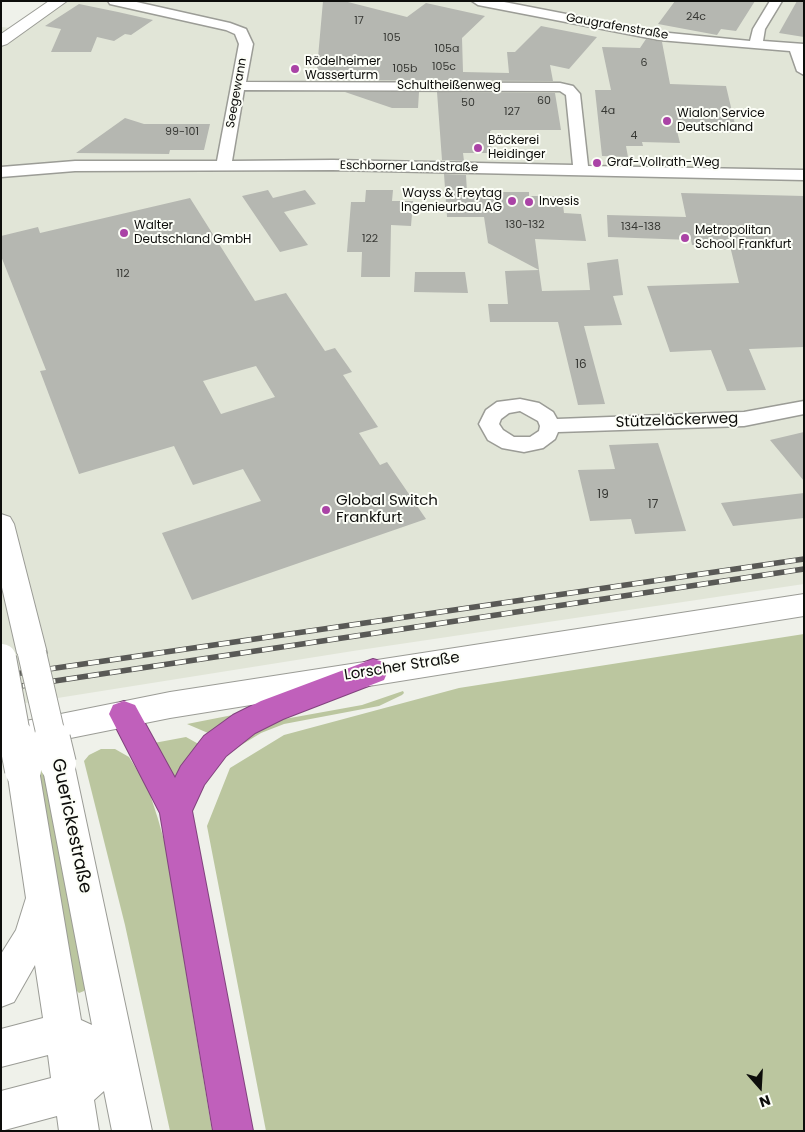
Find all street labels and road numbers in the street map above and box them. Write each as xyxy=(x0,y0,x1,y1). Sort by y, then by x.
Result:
street label: Gaugrafenstraße xyxy=(565,11,669,43)
street label: Seegewann xyxy=(224,57,250,129)
street label: Schultheißenweg xyxy=(397,79,501,93)
street label: Eschborner Landstraße xyxy=(340,159,478,175)
street label: Stützeläckerweg xyxy=(615,410,739,432)
street label: Lorscher Straße xyxy=(343,649,461,685)
street label: Guerickestraße xyxy=(46,757,96,895)

